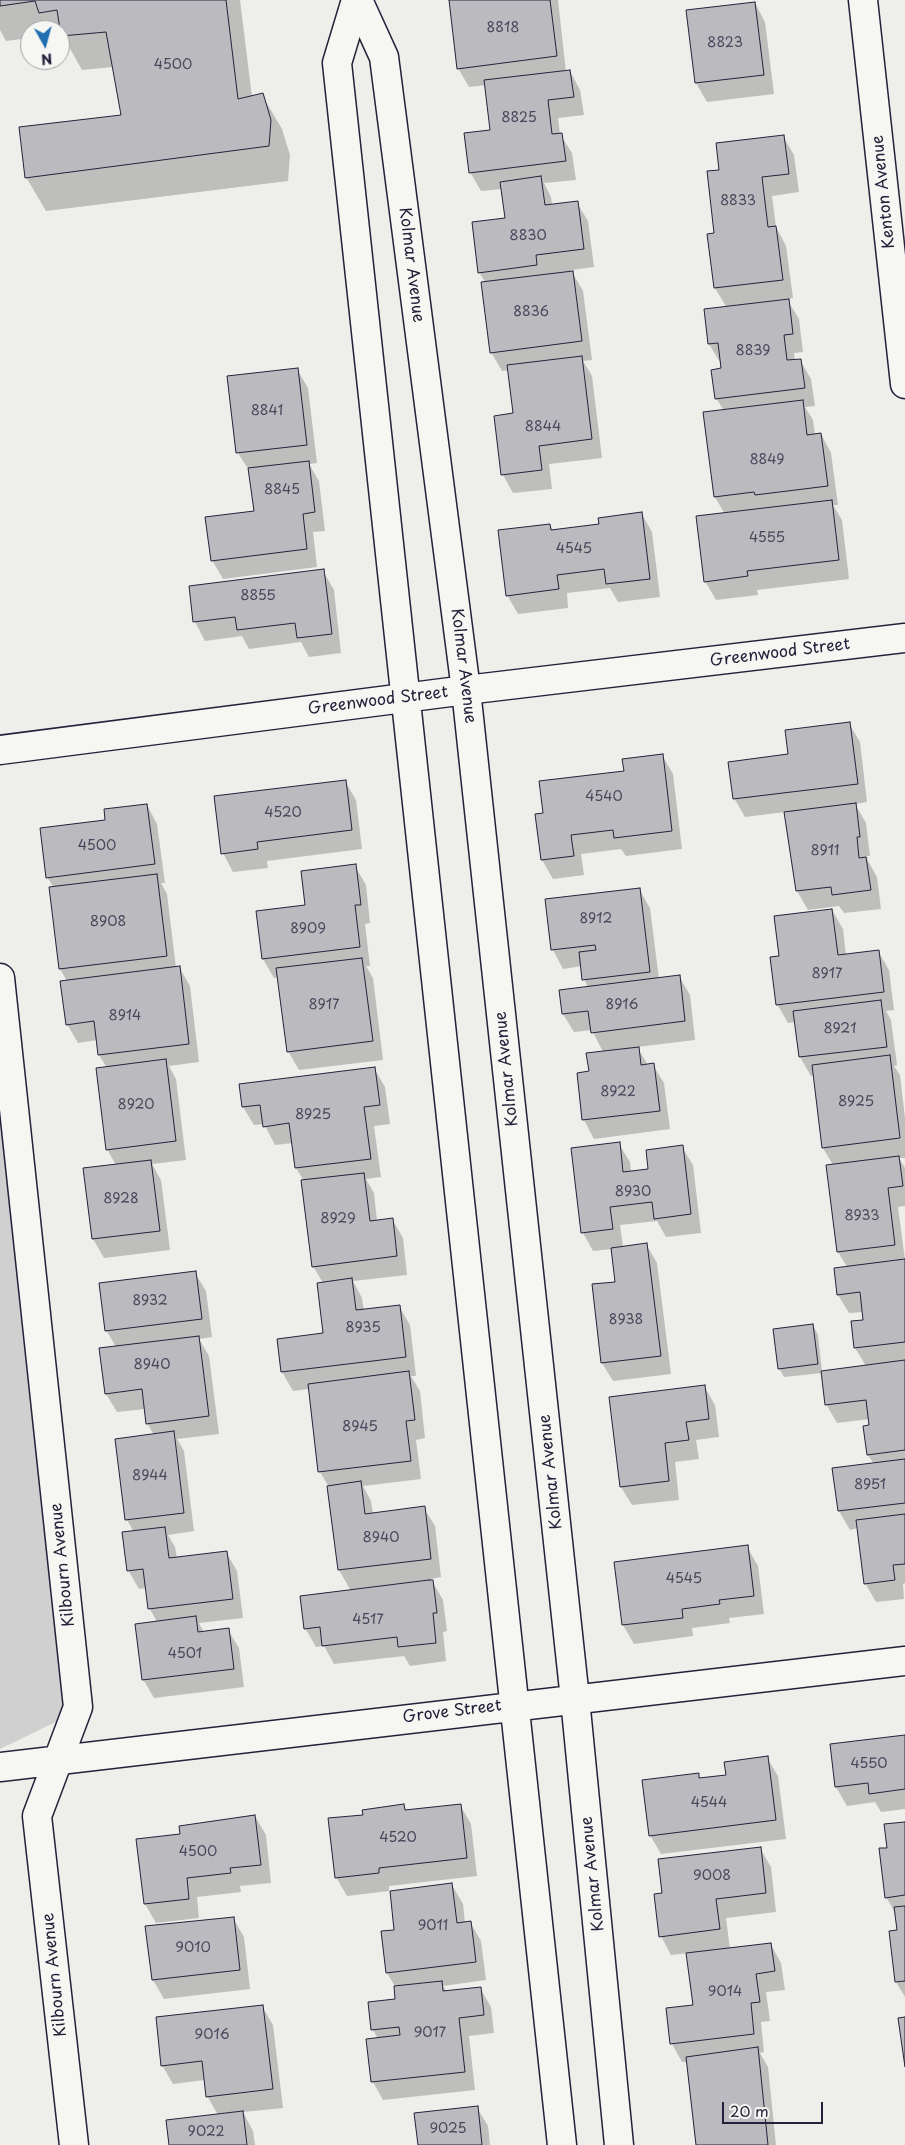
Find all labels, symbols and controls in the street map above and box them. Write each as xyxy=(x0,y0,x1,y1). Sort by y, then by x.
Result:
north arrow xyxy=(20,20,70,70)
house number: 8818 xyxy=(487,20,519,36)
house number: 8823 xyxy=(707,35,743,51)
text: N xyxy=(40,48,54,70)
house number: 4500 xyxy=(154,57,192,73)
house number: 8825 xyxy=(501,110,537,126)
street label: Kenton Avenue xyxy=(868,134,900,250)
house number: 8833 xyxy=(720,193,756,209)
street label: Kolmar Avenue xyxy=(394,206,428,324)
house number: 8830 xyxy=(509,228,547,244)
house number: 8836 xyxy=(513,304,549,320)
house number: 8839 xyxy=(736,343,770,359)
house number: 8841 xyxy=(251,403,283,419)
house number: 8844 xyxy=(525,419,561,435)
house number: 8849 xyxy=(749,452,785,468)
house number: 8845 xyxy=(264,482,300,498)
house number: 4555 xyxy=(749,530,785,546)
house number: 4545 xyxy=(556,541,592,557)
house number: 8855 xyxy=(240,588,276,604)
street label: Kolmar Avenue xyxy=(446,607,480,725)
street label: Greenwood Street xyxy=(709,635,851,671)
street label: Greenwood Street xyxy=(307,683,449,719)
house number: 4540 xyxy=(585,789,623,805)
house number: 4520 xyxy=(264,805,302,821)
house number: 4500 xyxy=(78,838,116,854)
house number: 8911 xyxy=(811,843,839,859)
house number: 8912 xyxy=(580,911,612,927)
house number: 8908 xyxy=(90,914,126,930)
house number: 8909 xyxy=(290,921,326,937)
house number: 8917 xyxy=(812,966,842,982)
house number: 8917 xyxy=(309,997,339,1013)
house number: 8916 xyxy=(606,997,638,1013)
house number: 8914 xyxy=(109,1008,141,1024)
street label: Kolmar Avenue xyxy=(491,1010,523,1128)
house number: 8921 xyxy=(823,1021,857,1037)
house number: 8922 xyxy=(600,1084,636,1100)
house number: 8925 xyxy=(838,1094,874,1110)
house number: 8920 xyxy=(118,1097,154,1113)
house number: 8925 xyxy=(295,1107,331,1123)
house number: 8930 xyxy=(615,1184,651,1200)
house number: 8928 xyxy=(103,1191,139,1207)
house number: 8933 xyxy=(844,1208,880,1224)
house number: 8929 xyxy=(320,1211,356,1227)
house number: 8932 xyxy=(132,1293,168,1309)
house number: 8938 xyxy=(609,1312,643,1328)
house number: 8935 xyxy=(345,1320,381,1336)
house number: 8940 xyxy=(134,1357,170,1373)
street label: Kolmar Avenue xyxy=(535,1413,567,1531)
house number: 8945 xyxy=(342,1419,378,1435)
house number: 8944 xyxy=(132,1468,168,1484)
house number: 8951 xyxy=(854,1477,886,1493)
street label: Kilbourn Avenue xyxy=(47,1502,79,1628)
house number: 8940 xyxy=(363,1530,399,1546)
house number: 4545 xyxy=(666,1571,702,1587)
house number: 4517 xyxy=(352,1612,384,1628)
house number: 4501 xyxy=(168,1646,202,1662)
street label: Grove Street xyxy=(401,1696,503,1728)
house number: 4550 xyxy=(850,1756,888,1772)
house number: 4544 xyxy=(691,1795,727,1811)
street label: Kolmar Avenue xyxy=(577,1815,609,1933)
house number: 4520 xyxy=(379,1830,417,1846)
house number: 4500 xyxy=(179,1844,217,1860)
house number: 9008 xyxy=(693,1868,731,1884)
street label: Kilbourn Avenue xyxy=(39,1912,71,2038)
house number: 9011 xyxy=(418,1918,448,1934)
house number: 9010 xyxy=(175,1940,211,1956)
house number: 9014 xyxy=(708,1984,742,2000)
house number: 9017 xyxy=(414,2025,446,2041)
house number: 9016 xyxy=(194,2027,230,2043)
scale bar xyxy=(725,2092,826,2124)
text: 20 m xyxy=(730,2099,769,2122)
house number: 9025 xyxy=(429,2121,467,2137)
house number: 9022 xyxy=(187,2124,225,2140)

